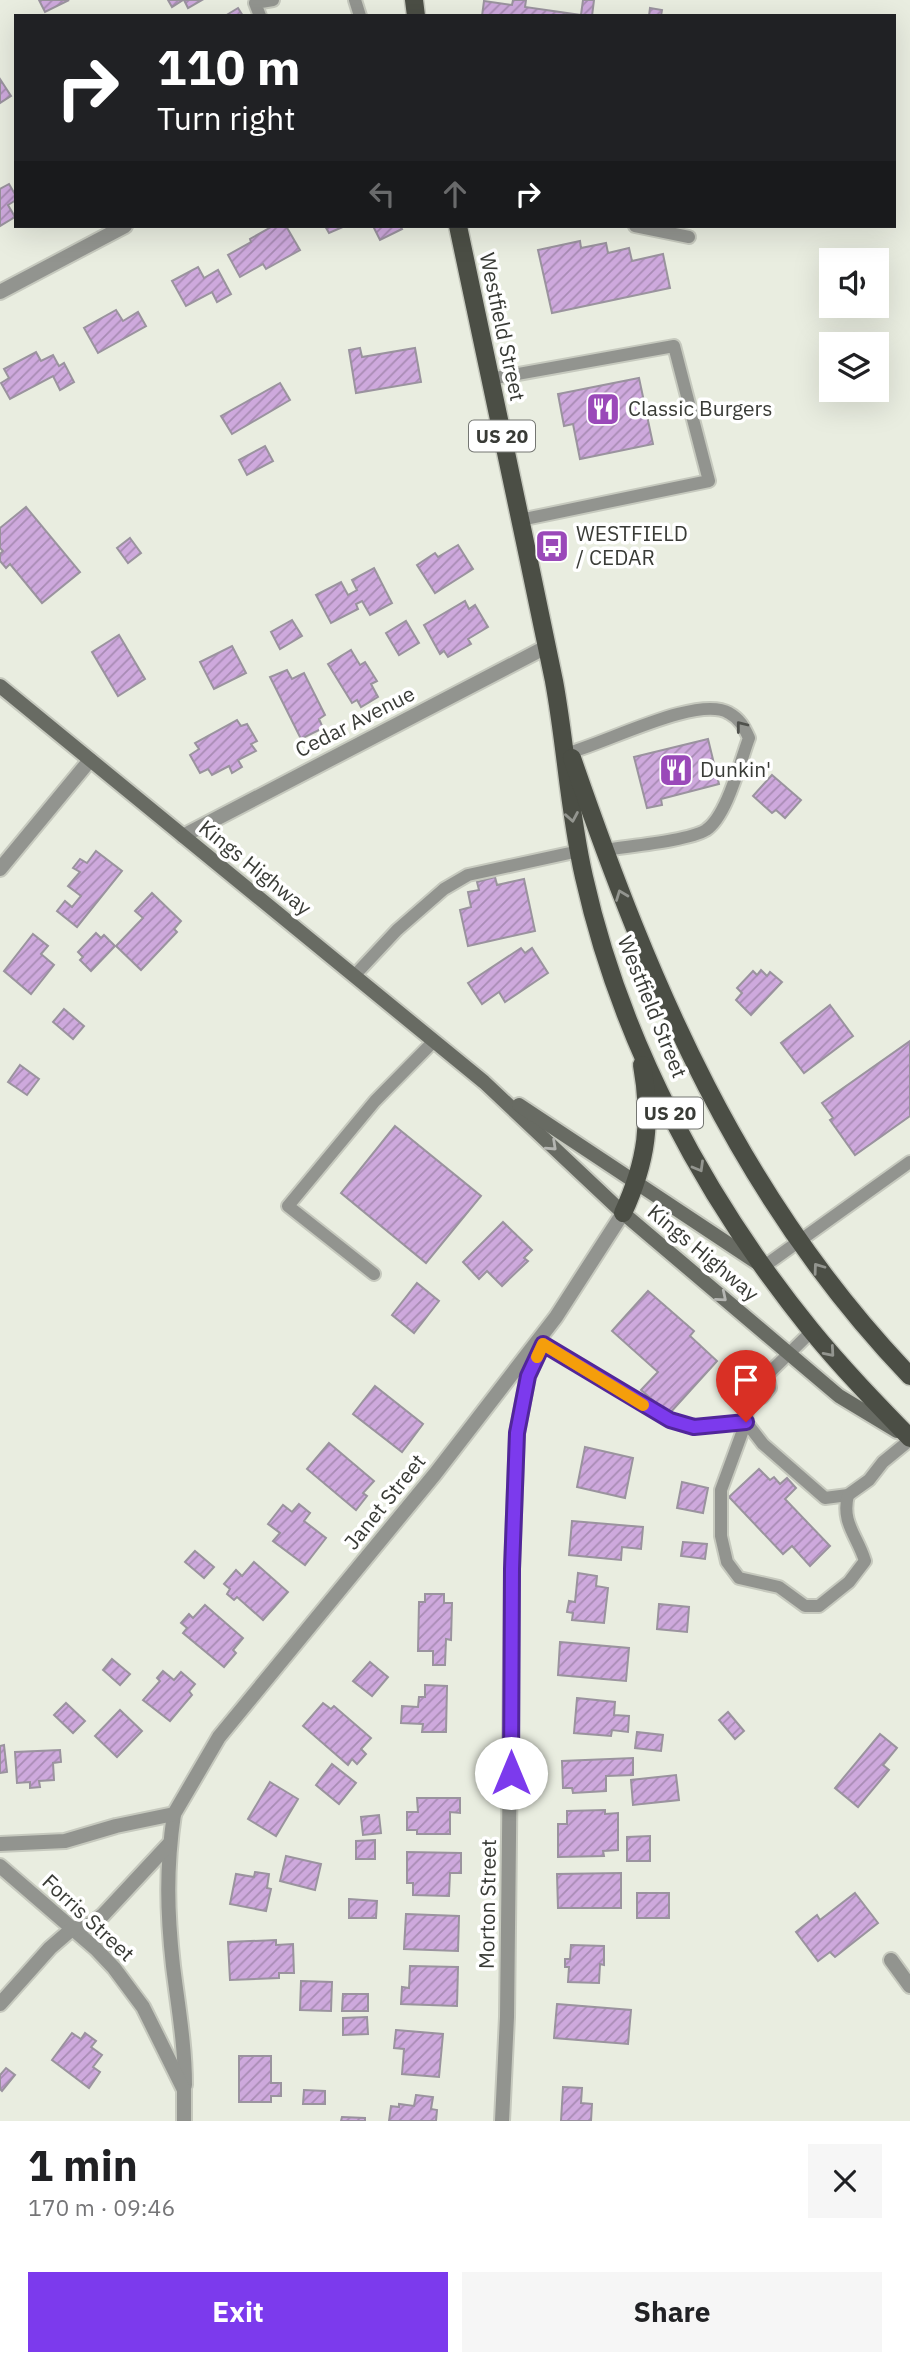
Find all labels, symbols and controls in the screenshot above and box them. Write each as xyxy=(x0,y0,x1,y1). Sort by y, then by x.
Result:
text: 110 m xyxy=(157,35,301,98)
icon: right xyxy=(42,42,133,133)
text: Turn right xyxy=(157,97,295,139)
icon: left xyxy=(363,175,401,213)
icon: ahead xyxy=(436,175,474,213)
icon: right xyxy=(509,175,547,213)
map controls xyxy=(819,248,889,402)
button: sound xyxy=(819,248,889,318)
street label: Westfield Street xyxy=(474,250,532,404)
button: layers xyxy=(819,332,889,402)
restaurant icon: Classic Burgers xyxy=(584,390,622,428)
place label: Classic Burgers xyxy=(628,394,772,422)
road number: US 20 xyxy=(469,420,535,452)
place label: WESTFIELD / CEDAR xyxy=(576,519,688,571)
bus stop icon: WESTFIELD / CEDAR xyxy=(533,527,571,565)
street label: Cedar Avenue xyxy=(290,679,419,763)
one-way arrow xyxy=(737,721,749,733)
restaurant icon: Dunkin' xyxy=(657,751,695,789)
place label: Dunkin' xyxy=(700,755,771,783)
one-way arrow xyxy=(564,811,579,822)
street label: Kings Highway xyxy=(193,813,318,922)
one-way arrow xyxy=(616,889,630,901)
street label: Westfield Street xyxy=(612,931,694,1082)
road number: US 20 xyxy=(637,1098,703,1128)
one-way arrow xyxy=(544,1137,557,1150)
one-way arrow xyxy=(691,1159,704,1172)
street label: Kings Highway xyxy=(642,1197,766,1307)
one-way arrow xyxy=(813,1263,826,1276)
one-way arrow xyxy=(714,1288,726,1301)
one-way arrow xyxy=(822,1344,834,1357)
pin xyxy=(716,1350,776,1422)
icon: arrive xyxy=(727,1361,765,1399)
street label: Janet Street xyxy=(337,1448,431,1555)
position arrow xyxy=(474,1736,548,1810)
street label: Morton Street xyxy=(472,1839,502,1969)
street label: Forris Street xyxy=(37,1867,141,1967)
text: 1 min xyxy=(28,2138,138,2193)
button: close xyxy=(808,2144,882,2218)
text: 170 m · 09:46 xyxy=(28,2192,175,2222)
button: Exit xyxy=(28,2272,448,2352)
button: Share xyxy=(462,2272,882,2352)

